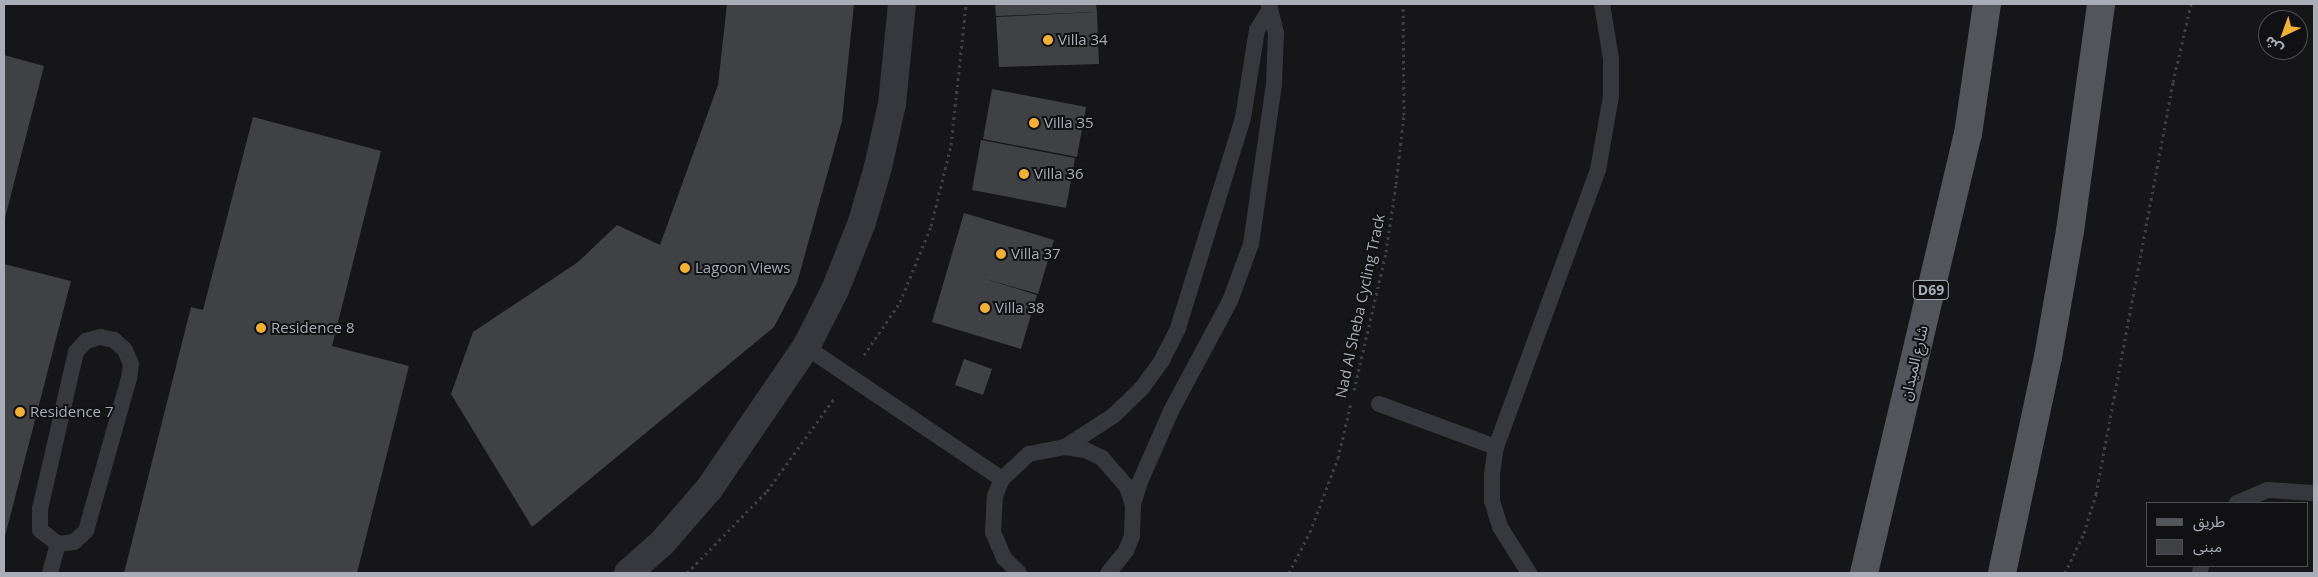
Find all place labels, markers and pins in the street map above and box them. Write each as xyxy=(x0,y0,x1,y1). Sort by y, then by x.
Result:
place label: Villa 34 xyxy=(1058,31,1108,49)
marker: Villa 34 xyxy=(1042,34,1054,46)
place label: Villa 35 xyxy=(1044,114,1094,132)
marker: Villa 35 xyxy=(1028,117,1040,129)
place label: Villa 36 xyxy=(1034,165,1084,183)
marker: Villa 36 xyxy=(1018,168,1030,180)
place label: Villa 37 xyxy=(1011,245,1061,263)
marker: Villa 37 xyxy=(995,248,1007,260)
place label: Lagoon Views xyxy=(695,259,790,277)
marker: Lagoon Views xyxy=(679,262,691,274)
place label: Villa 38 xyxy=(995,299,1045,317)
marker: Villa 38 xyxy=(979,302,991,314)
place label: Residence 8 xyxy=(271,319,354,337)
marker: Residence 8 xyxy=(255,322,267,334)
place label: Residence 7 xyxy=(30,403,113,421)
marker: Residence 7 xyxy=(14,406,26,418)

